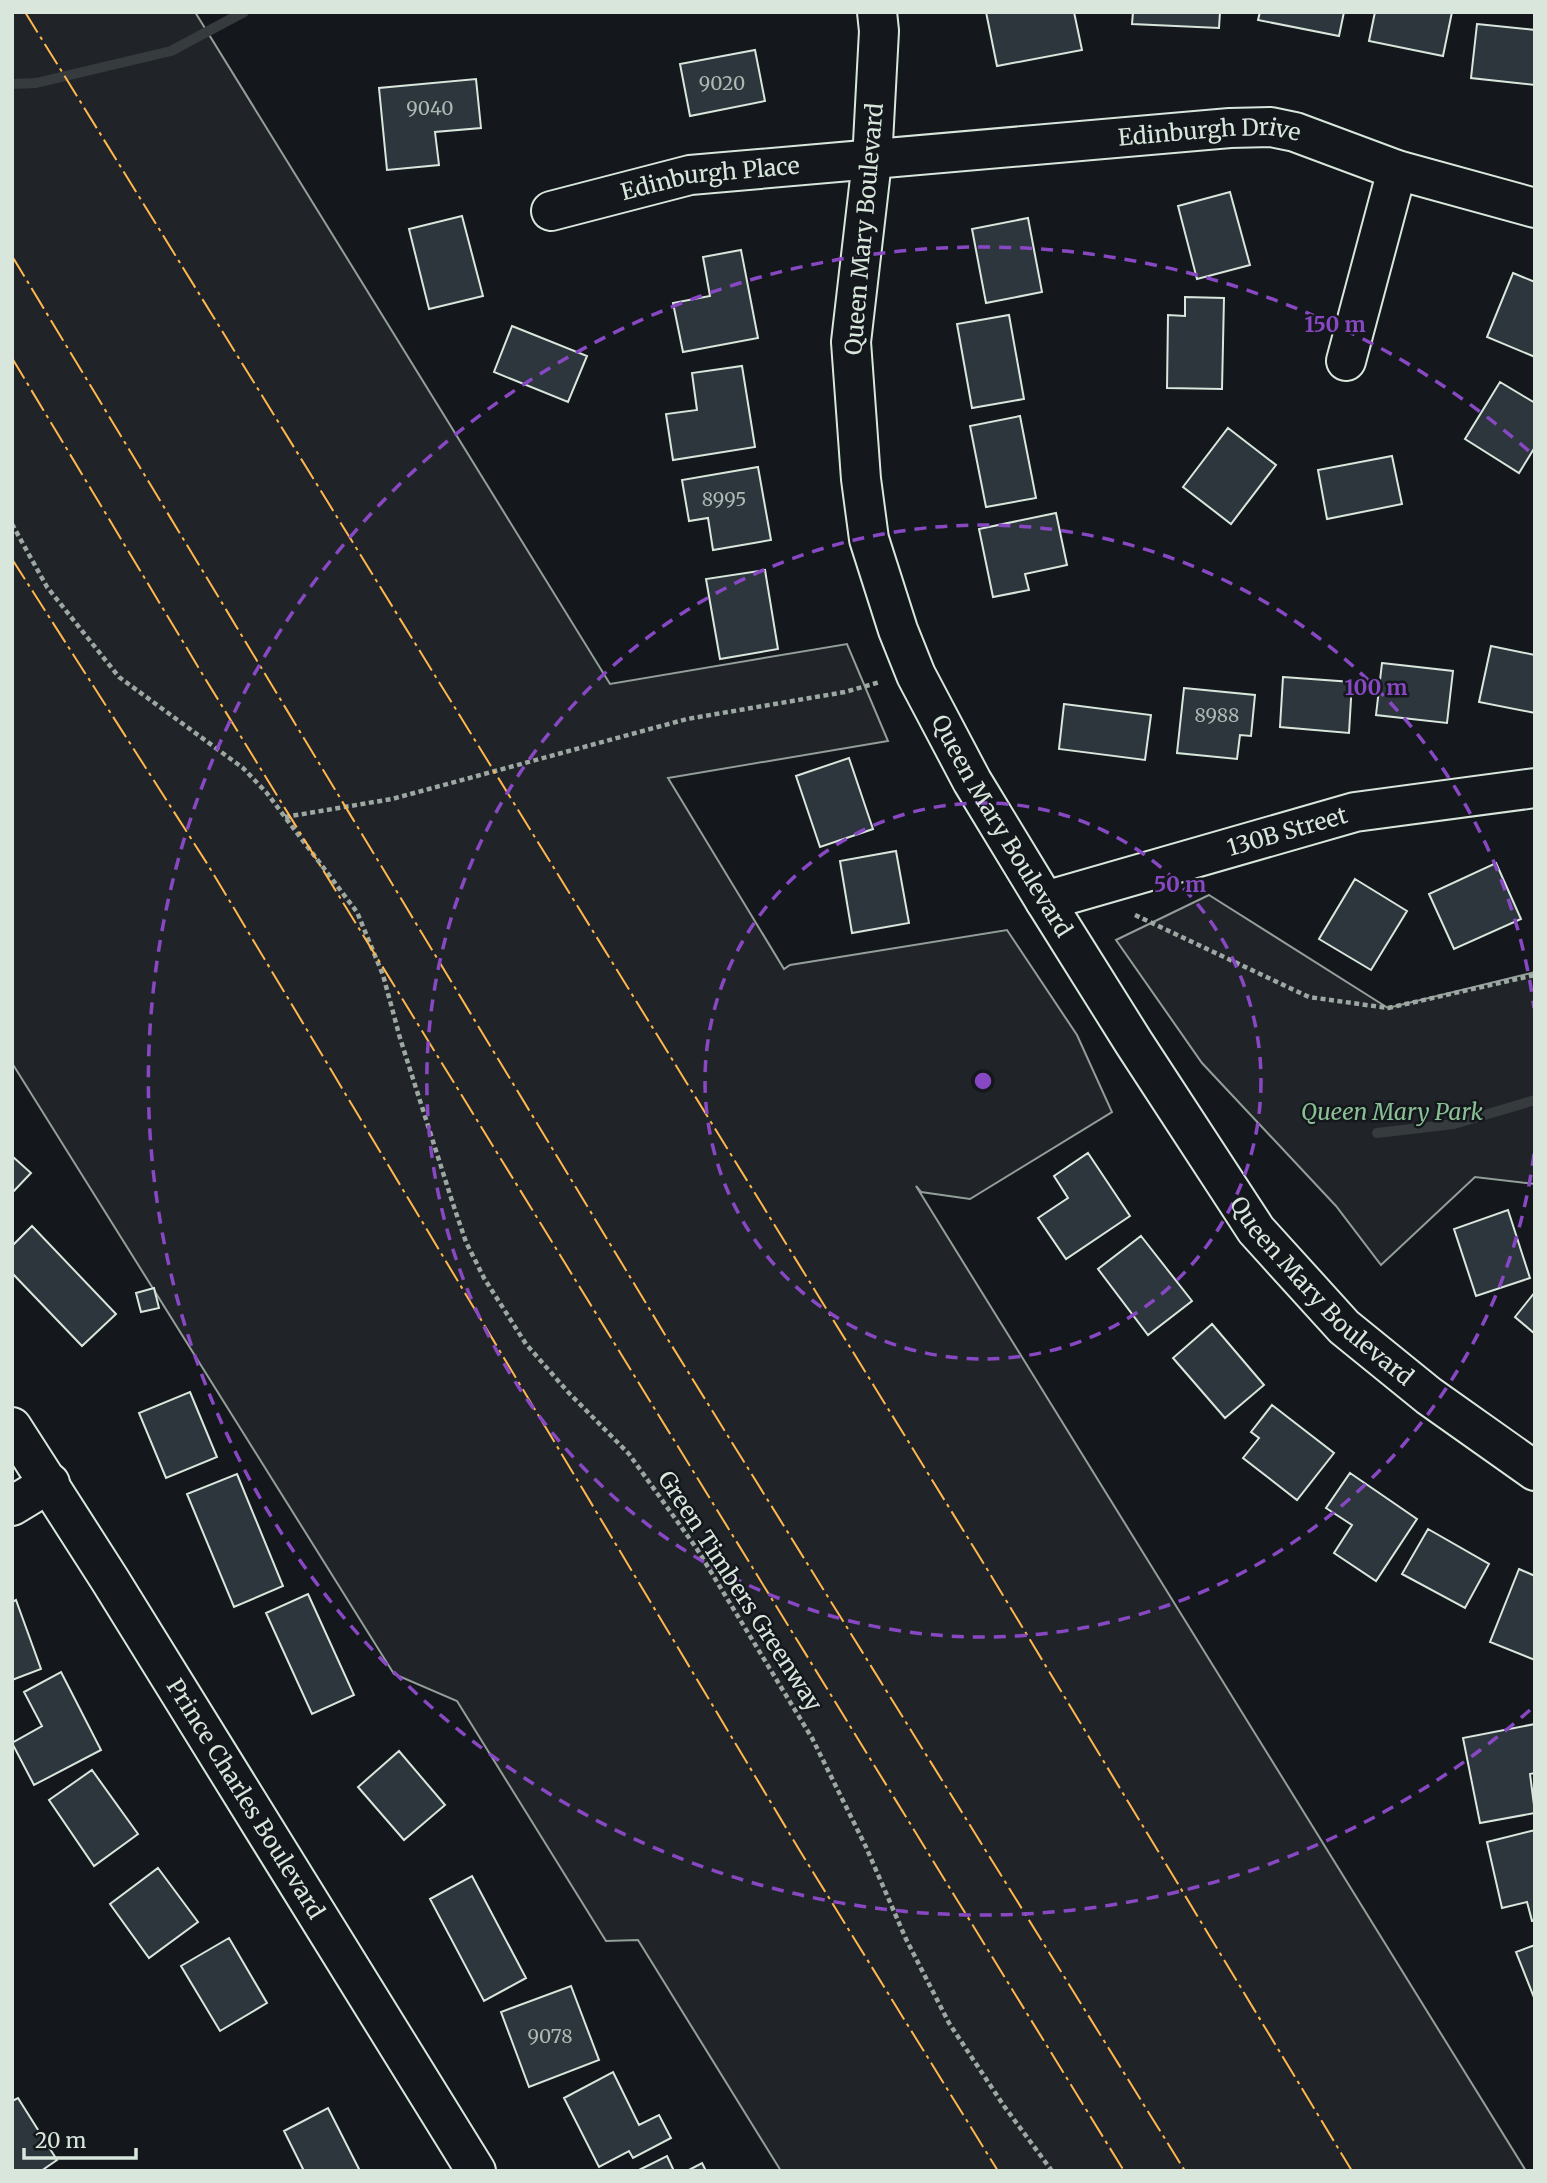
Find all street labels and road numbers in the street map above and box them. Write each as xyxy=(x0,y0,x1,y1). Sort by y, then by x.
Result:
street label: Queen Mary Boulevard xyxy=(838,102,889,356)
street label: Edinburgh Drive xyxy=(1117,112,1303,152)
street label: Edinburgh Place xyxy=(617,151,801,206)
street label: Queen Mary Boulevard xyxy=(926,710,1079,942)
street label: 130B Street xyxy=(1224,800,1350,862)
street label: Queen Mary Boulevard xyxy=(1224,1191,1420,1392)
street label: Green Timbers Greenway xyxy=(652,1465,829,1717)
street label: Prince Charles Boulevard xyxy=(161,1673,331,1924)

